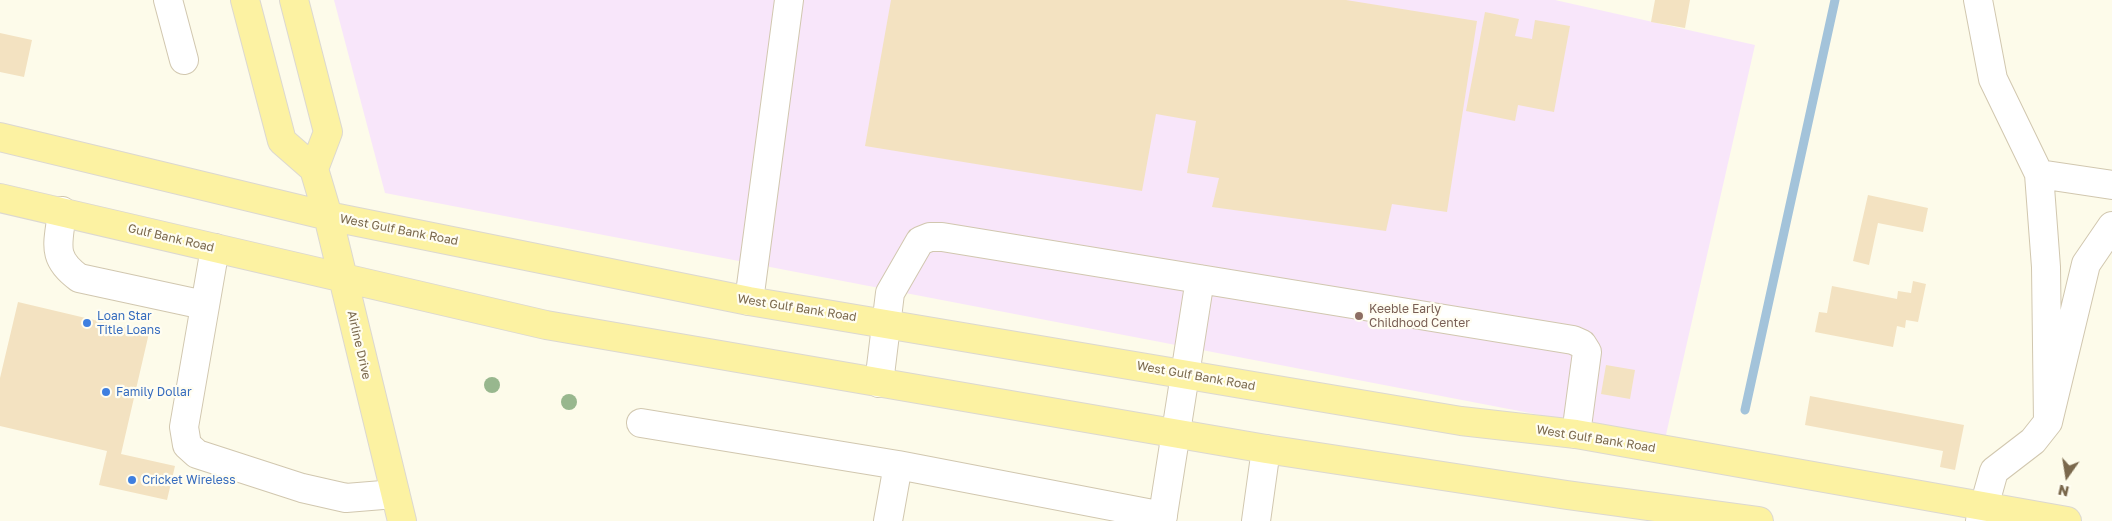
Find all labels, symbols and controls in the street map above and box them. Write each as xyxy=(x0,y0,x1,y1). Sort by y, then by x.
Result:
street label: West Gulf Bank Road xyxy=(339,211,459,249)
street label: Gulf Bank Road xyxy=(126,221,216,255)
street label: West Gulf Bank Road xyxy=(736,291,858,325)
place label: Keeble Early Childhood Center xyxy=(1369,302,1470,330)
place label: Loan Star Title Loans xyxy=(97,309,161,337)
street label: Airline Drive xyxy=(344,309,374,381)
marker: Keeble Early Childhood Center xyxy=(1353,310,1365,322)
marker: Loan Star Title Loans xyxy=(81,317,93,329)
street label: West Gulf Bank Road xyxy=(1136,358,1256,394)
place label: Family Dollar xyxy=(116,385,192,399)
marker: Family Dollar xyxy=(100,386,112,398)
street label: West Gulf Bank Road xyxy=(1535,422,1657,456)
north arrow xyxy=(2042,451,2092,501)
place label: Cricket Wireless xyxy=(142,473,236,487)
marker: Cricket Wireless xyxy=(126,474,138,486)
text: N xyxy=(2056,482,2071,501)

